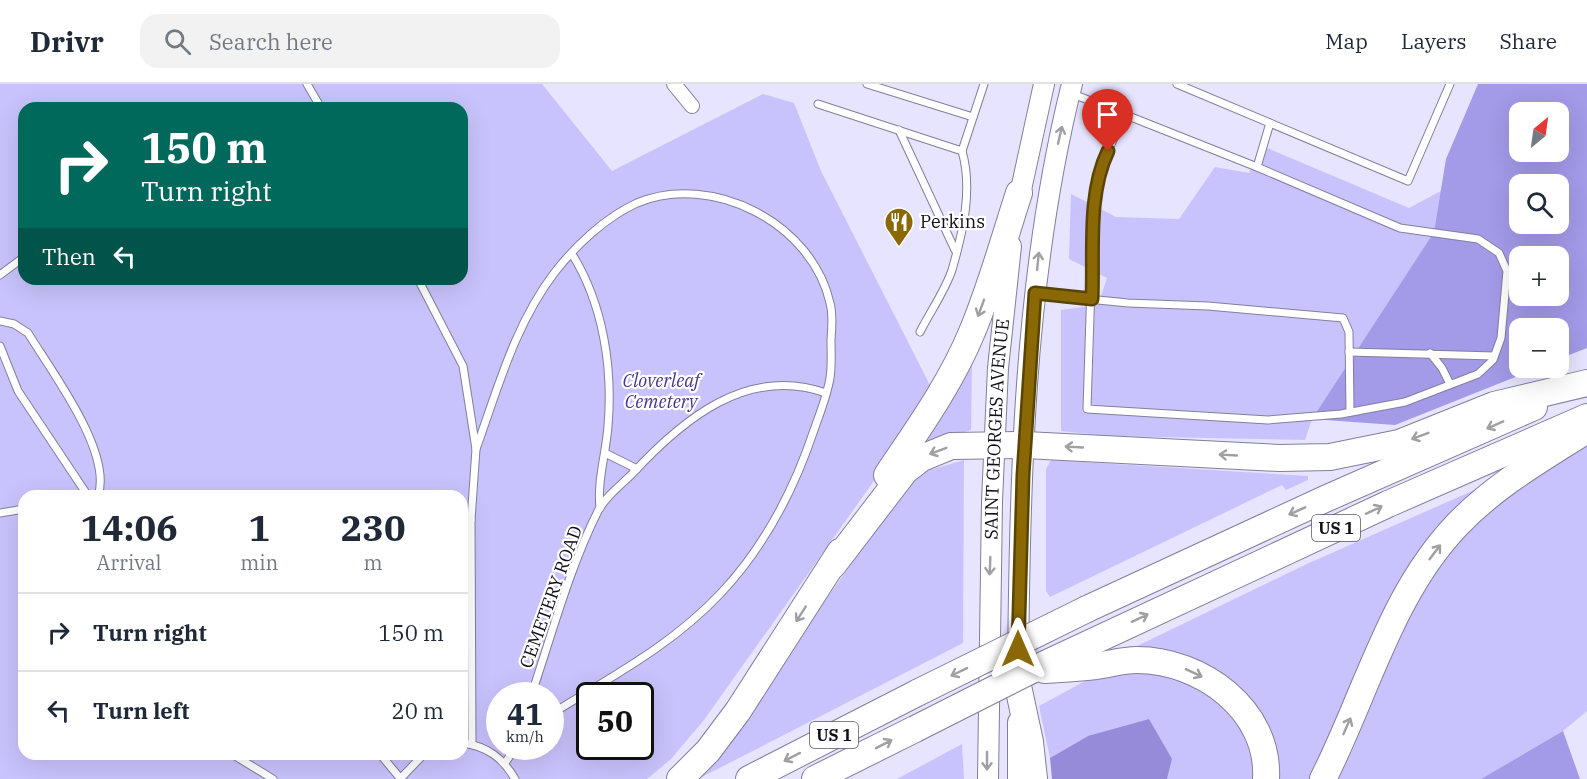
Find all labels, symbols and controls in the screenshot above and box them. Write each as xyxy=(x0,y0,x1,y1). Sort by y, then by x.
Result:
search box xyxy=(140,14,560,68)
text: Drivr xyxy=(30,23,104,60)
icon: search xyxy=(161,25,194,58)
text: Search here xyxy=(209,27,333,56)
text: Map xyxy=(1325,27,1368,55)
text: Layers xyxy=(1401,27,1467,55)
text: Share xyxy=(1500,27,1557,55)
pin xyxy=(1082,89,1133,151)
icon: arrive xyxy=(1091,98,1124,131)
north arrow xyxy=(1509,102,1569,162)
map controls xyxy=(1509,102,1569,378)
text: 150 m xyxy=(141,120,267,175)
icon: right xyxy=(42,126,120,204)
one-way arrow xyxy=(1055,126,1066,146)
text: Turn right xyxy=(141,173,272,208)
button: search xyxy=(1509,174,1569,234)
restaurant icon: Perkins xyxy=(883,206,915,248)
place label: Perkins xyxy=(920,210,985,233)
icon: left xyxy=(108,240,141,273)
text: Then xyxy=(42,242,96,271)
button: + xyxy=(1509,246,1569,306)
one-way arrow xyxy=(1033,251,1044,271)
one-way arrow xyxy=(975,298,986,317)
street label: SAINT GEORGES AVENUE xyxy=(979,317,1014,540)
button: − xyxy=(1509,318,1569,378)
park label: Cloverleaf Cemetery xyxy=(623,369,703,413)
one-way arrow xyxy=(1486,420,1504,431)
one-way arrow xyxy=(1412,431,1430,442)
one-way arrow xyxy=(1064,442,1084,453)
one-way arrow xyxy=(929,446,947,457)
one-way arrow xyxy=(1219,450,1239,461)
text: 14:06 xyxy=(80,504,178,551)
text: 1 xyxy=(248,504,270,551)
text: 230 xyxy=(341,504,406,551)
one-way arrow xyxy=(1365,504,1383,516)
one-way arrow xyxy=(1289,506,1307,518)
road number: US 1 xyxy=(1312,515,1360,541)
street label: CEMETERY ROAD xyxy=(514,522,587,671)
one-way arrow xyxy=(1428,544,1441,560)
text: Arrival xyxy=(97,549,162,576)
text: min xyxy=(240,549,278,576)
text: m xyxy=(364,549,383,576)
one-way arrow xyxy=(984,555,996,575)
one-way arrow xyxy=(795,605,807,622)
one-way arrow xyxy=(1131,612,1149,624)
icon: right xyxy=(42,616,75,649)
position arrow xyxy=(986,617,1050,681)
text: Turn right xyxy=(93,618,207,647)
text: 150 m xyxy=(378,618,444,647)
one-way arrow xyxy=(951,667,969,678)
one-way arrow xyxy=(1185,667,1203,679)
speed limit sign: 50 xyxy=(576,682,654,760)
icon: left xyxy=(42,694,75,727)
text: 41 xyxy=(507,694,543,733)
text: Turn left xyxy=(93,696,189,725)
text: 20 m xyxy=(392,696,444,725)
one-way arrow xyxy=(1342,717,1354,735)
road number: US 1 xyxy=(810,722,858,748)
text: km/h xyxy=(506,727,544,746)
one-way arrow xyxy=(874,738,892,750)
one-way arrow xyxy=(982,750,993,770)
one-way arrow xyxy=(784,752,802,763)

